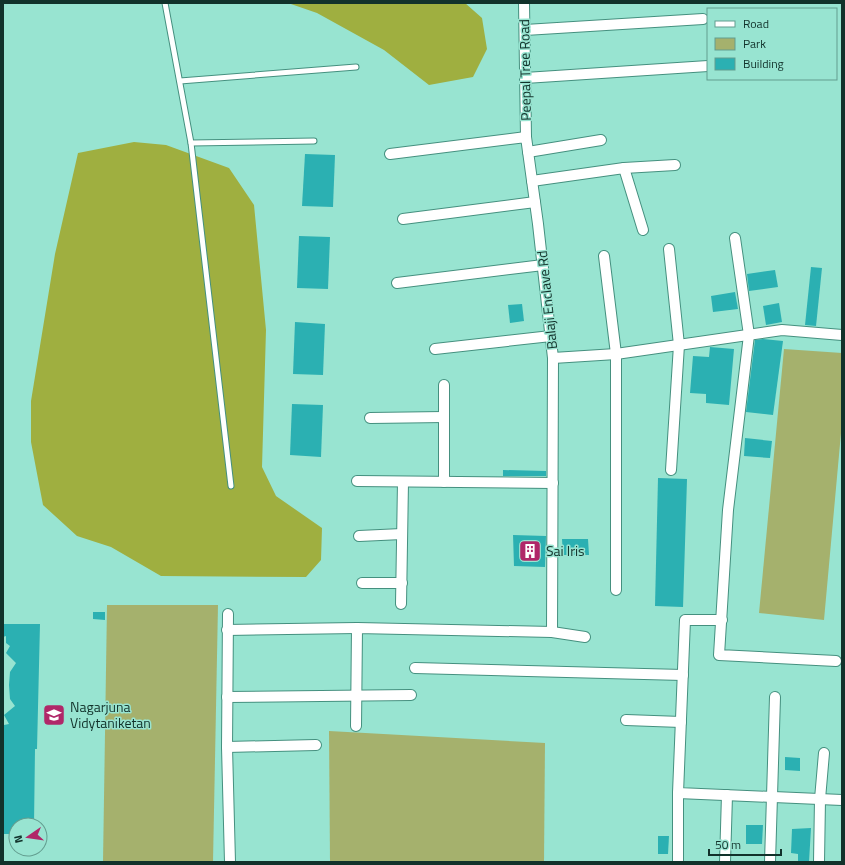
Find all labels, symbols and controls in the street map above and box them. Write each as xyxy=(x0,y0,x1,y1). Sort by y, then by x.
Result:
legend xyxy=(707,8,837,80)
text: Road xyxy=(743,14,769,33)
street label: Peepal Tree Road xyxy=(513,19,536,121)
text: Park xyxy=(743,34,766,53)
text: Building xyxy=(743,54,784,73)
street label: Balaji Enclave Rd xyxy=(531,250,562,351)
building icon: Sai Iris xyxy=(517,538,543,564)
place label: Sai Iris xyxy=(546,540,585,561)
place label: Nagarjuna Vidytaniketan xyxy=(70,696,151,733)
school or university icon: Nagarjuna Vidytaniketan xyxy=(41,702,67,728)
north arrow xyxy=(8,817,48,857)
scale bar xyxy=(709,831,781,857)
text: N xyxy=(10,834,27,845)
text: 50 m xyxy=(715,835,741,854)

